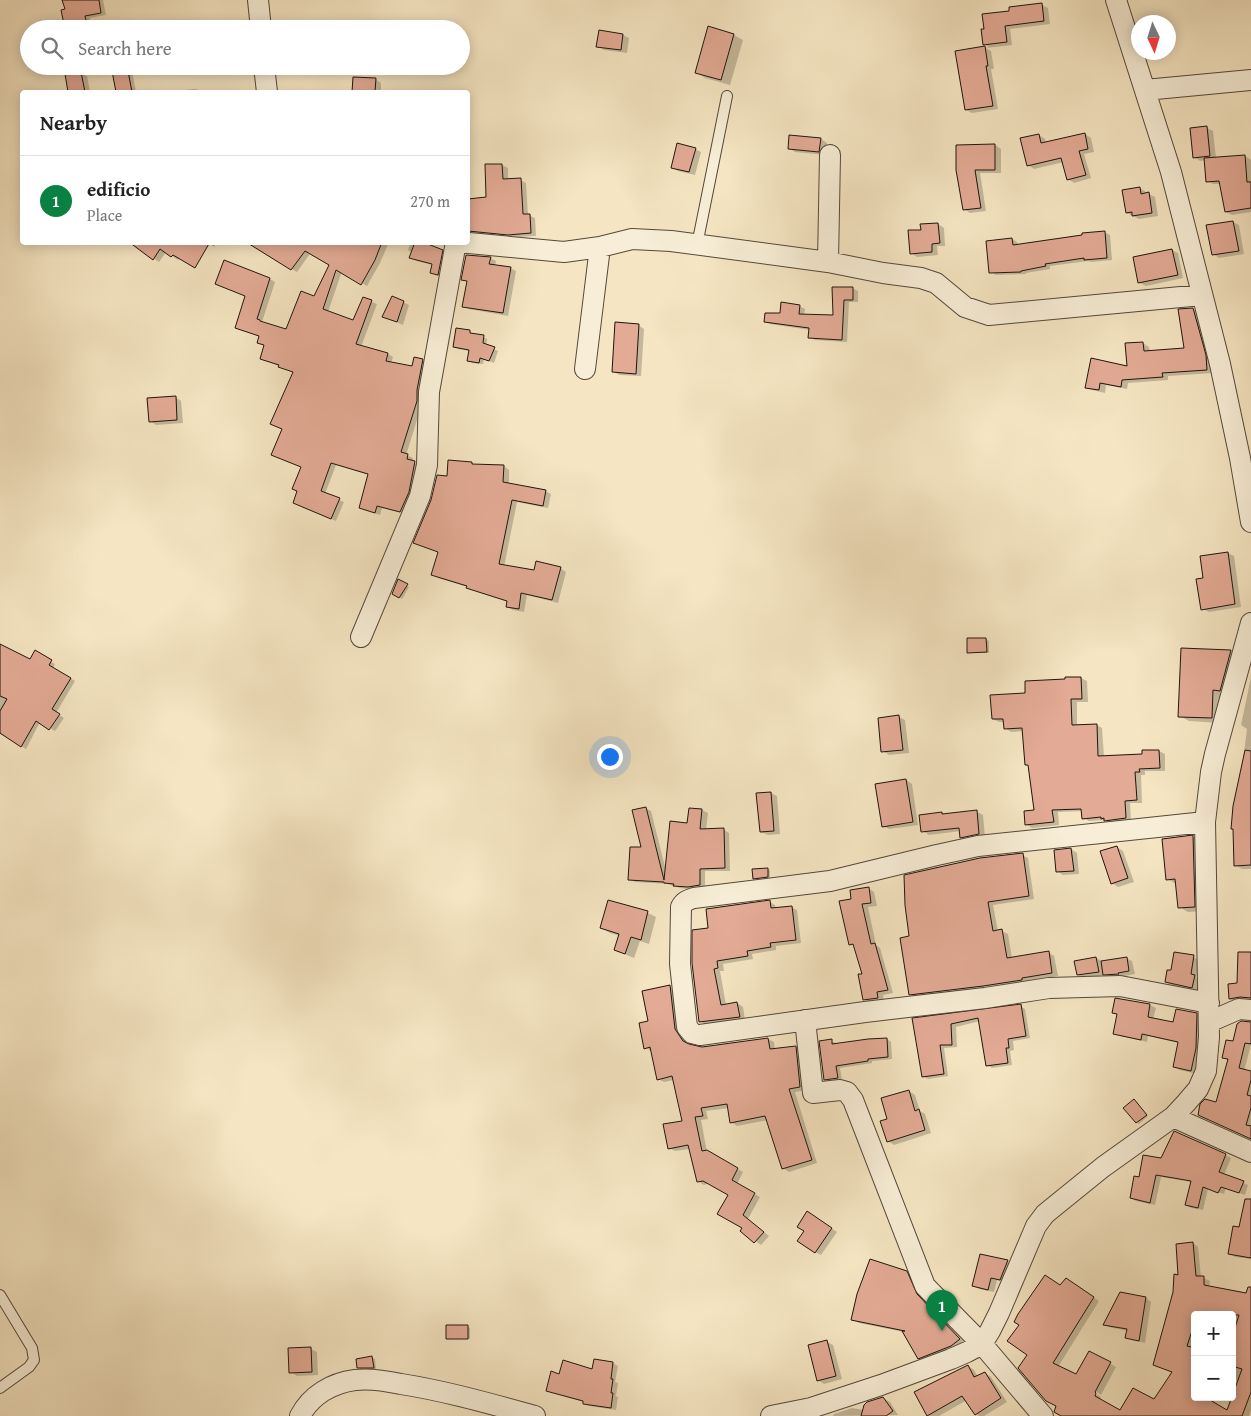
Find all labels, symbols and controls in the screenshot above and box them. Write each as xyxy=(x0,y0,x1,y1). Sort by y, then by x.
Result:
north arrow xyxy=(1131,15,1176,60)
search box xyxy=(20,20,470,75)
icon: search xyxy=(38,34,66,62)
text: Search here xyxy=(78,34,172,62)
text: Nearby xyxy=(40,107,107,138)
text: edificio xyxy=(87,175,150,203)
text: 1 xyxy=(52,189,60,213)
text: 270 m xyxy=(410,189,450,213)
text: Place xyxy=(87,203,122,227)
your location xyxy=(597,744,623,770)
pin: 1 xyxy=(926,1290,958,1331)
map controls xyxy=(1191,1311,1236,1401)
button: + xyxy=(1191,1311,1236,1356)
button: − xyxy=(1191,1356,1236,1401)

